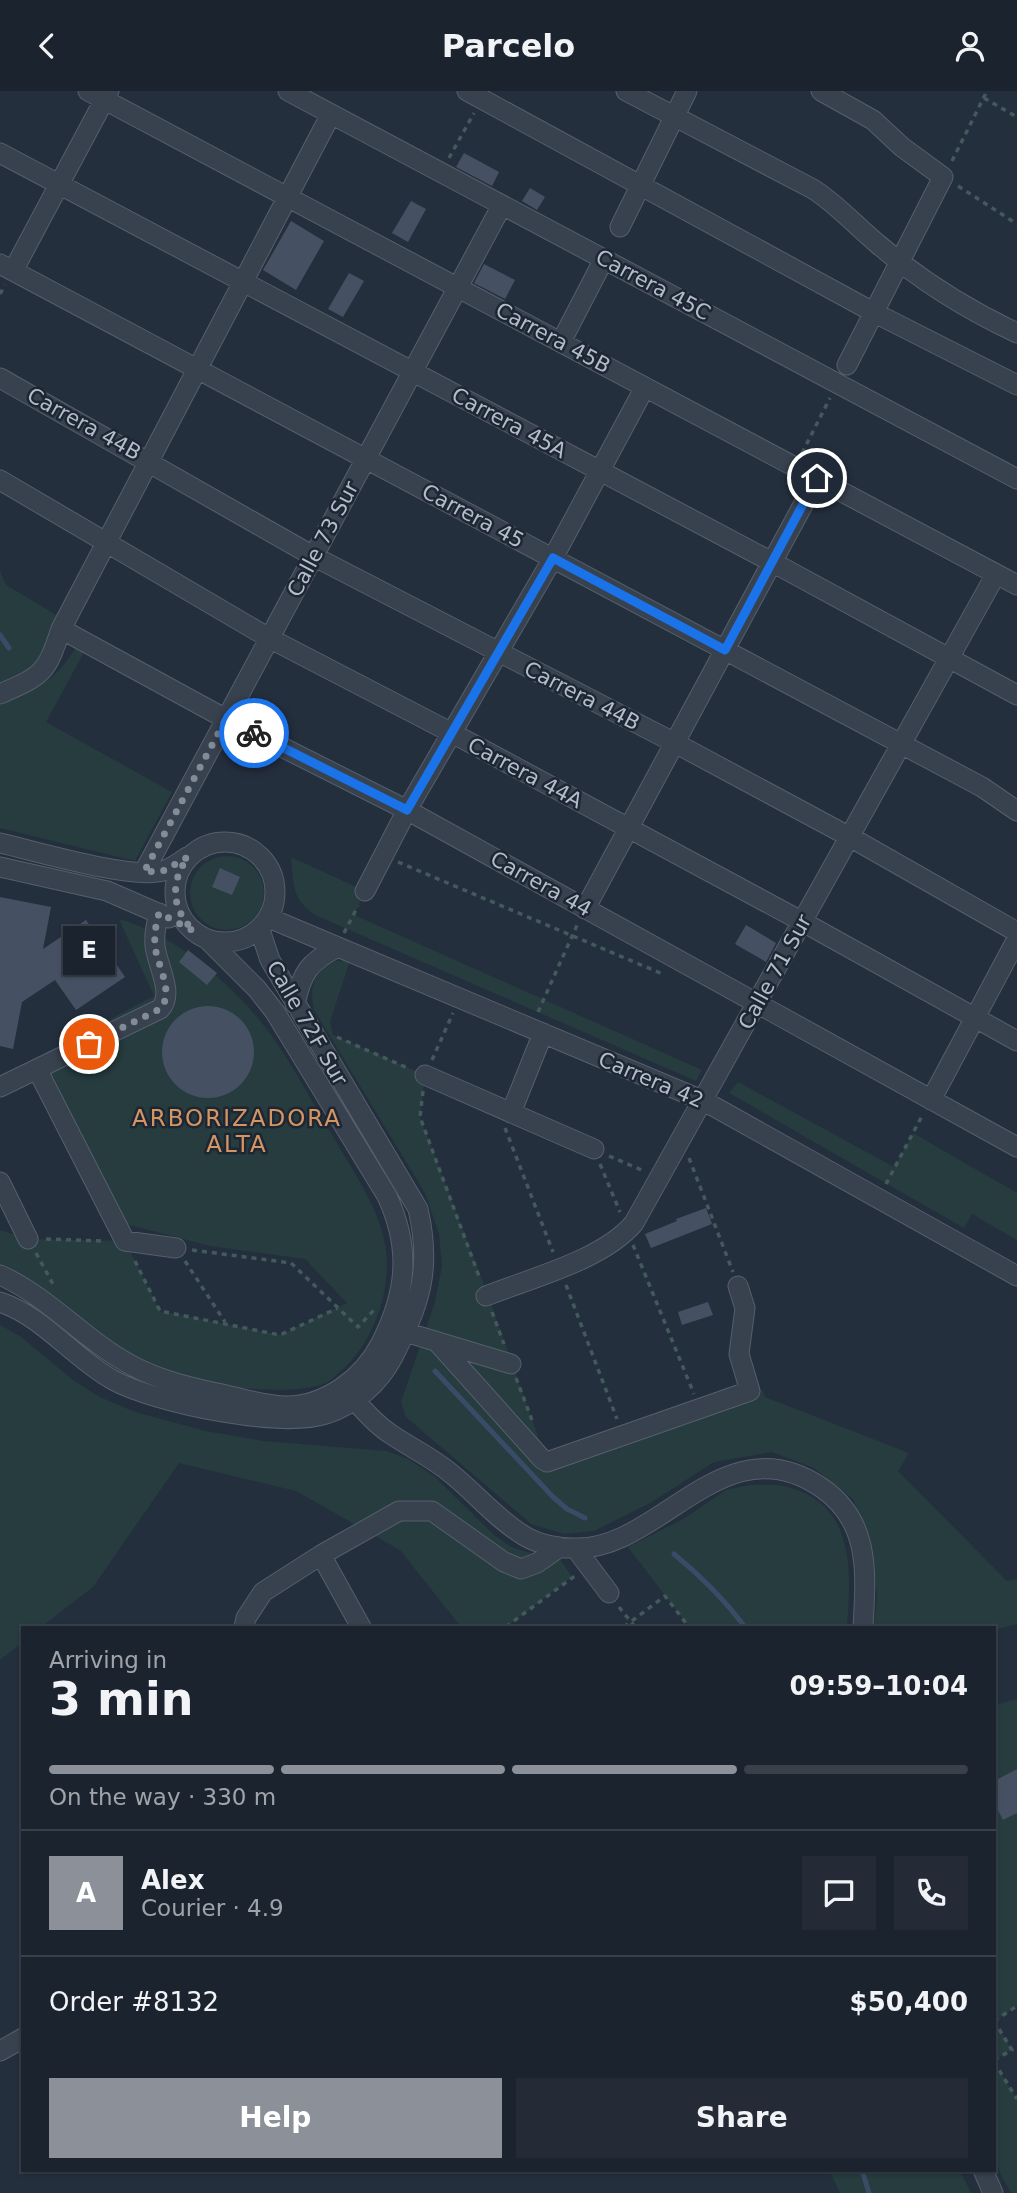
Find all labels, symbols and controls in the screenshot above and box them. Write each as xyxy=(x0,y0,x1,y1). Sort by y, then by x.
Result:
icon: back xyxy=(28,27,66,65)
text: Parcelo xyxy=(442,27,575,65)
icon: person xyxy=(951,27,989,65)
street label: Carrera 45C xyxy=(592,245,714,325)
street label: Carrera 45B xyxy=(492,298,614,378)
street label: Carrera 44B xyxy=(23,383,145,465)
street label: Carrera 45A xyxy=(448,383,571,464)
pin xyxy=(787,448,847,508)
icon: home xyxy=(798,459,836,497)
street label: Calle 73 Sur xyxy=(282,477,364,601)
street label: Carrera 45 xyxy=(418,479,528,553)
street label: Carrera 44B xyxy=(520,657,644,735)
courier xyxy=(219,698,289,768)
icon: bike xyxy=(235,714,273,752)
street label: Carrera 44A xyxy=(464,733,587,814)
street label: Carrera 44 xyxy=(486,846,596,922)
street label: Calle 71 Sur xyxy=(734,910,817,1034)
callout: E xyxy=(63,925,115,974)
text: E xyxy=(81,937,97,963)
street label: Calle 72F Sur xyxy=(262,957,352,1090)
pin xyxy=(59,1014,119,1074)
icon: bag xyxy=(70,1025,108,1063)
street label: Carrera 42 xyxy=(595,1047,707,1113)
district label: ARBORIZADORA ALTA xyxy=(132,1105,342,1157)
text: Arriving in xyxy=(49,1647,167,1673)
text: 09:59–10:04 xyxy=(789,1671,968,1701)
text: 3 min xyxy=(49,1672,193,1726)
text: On the way · 330 m xyxy=(49,1784,276,1810)
button: chat xyxy=(802,1856,876,1930)
button: phone xyxy=(894,1856,968,1930)
text: Alex xyxy=(141,1865,204,1895)
text: A xyxy=(76,1878,96,1908)
text: Courier · 4.9 xyxy=(141,1895,284,1921)
text: Order #8132 xyxy=(49,1987,219,2017)
text: $50,400 xyxy=(850,1987,968,2017)
button: Help xyxy=(49,2078,502,2158)
button: Share xyxy=(516,2078,968,2158)

